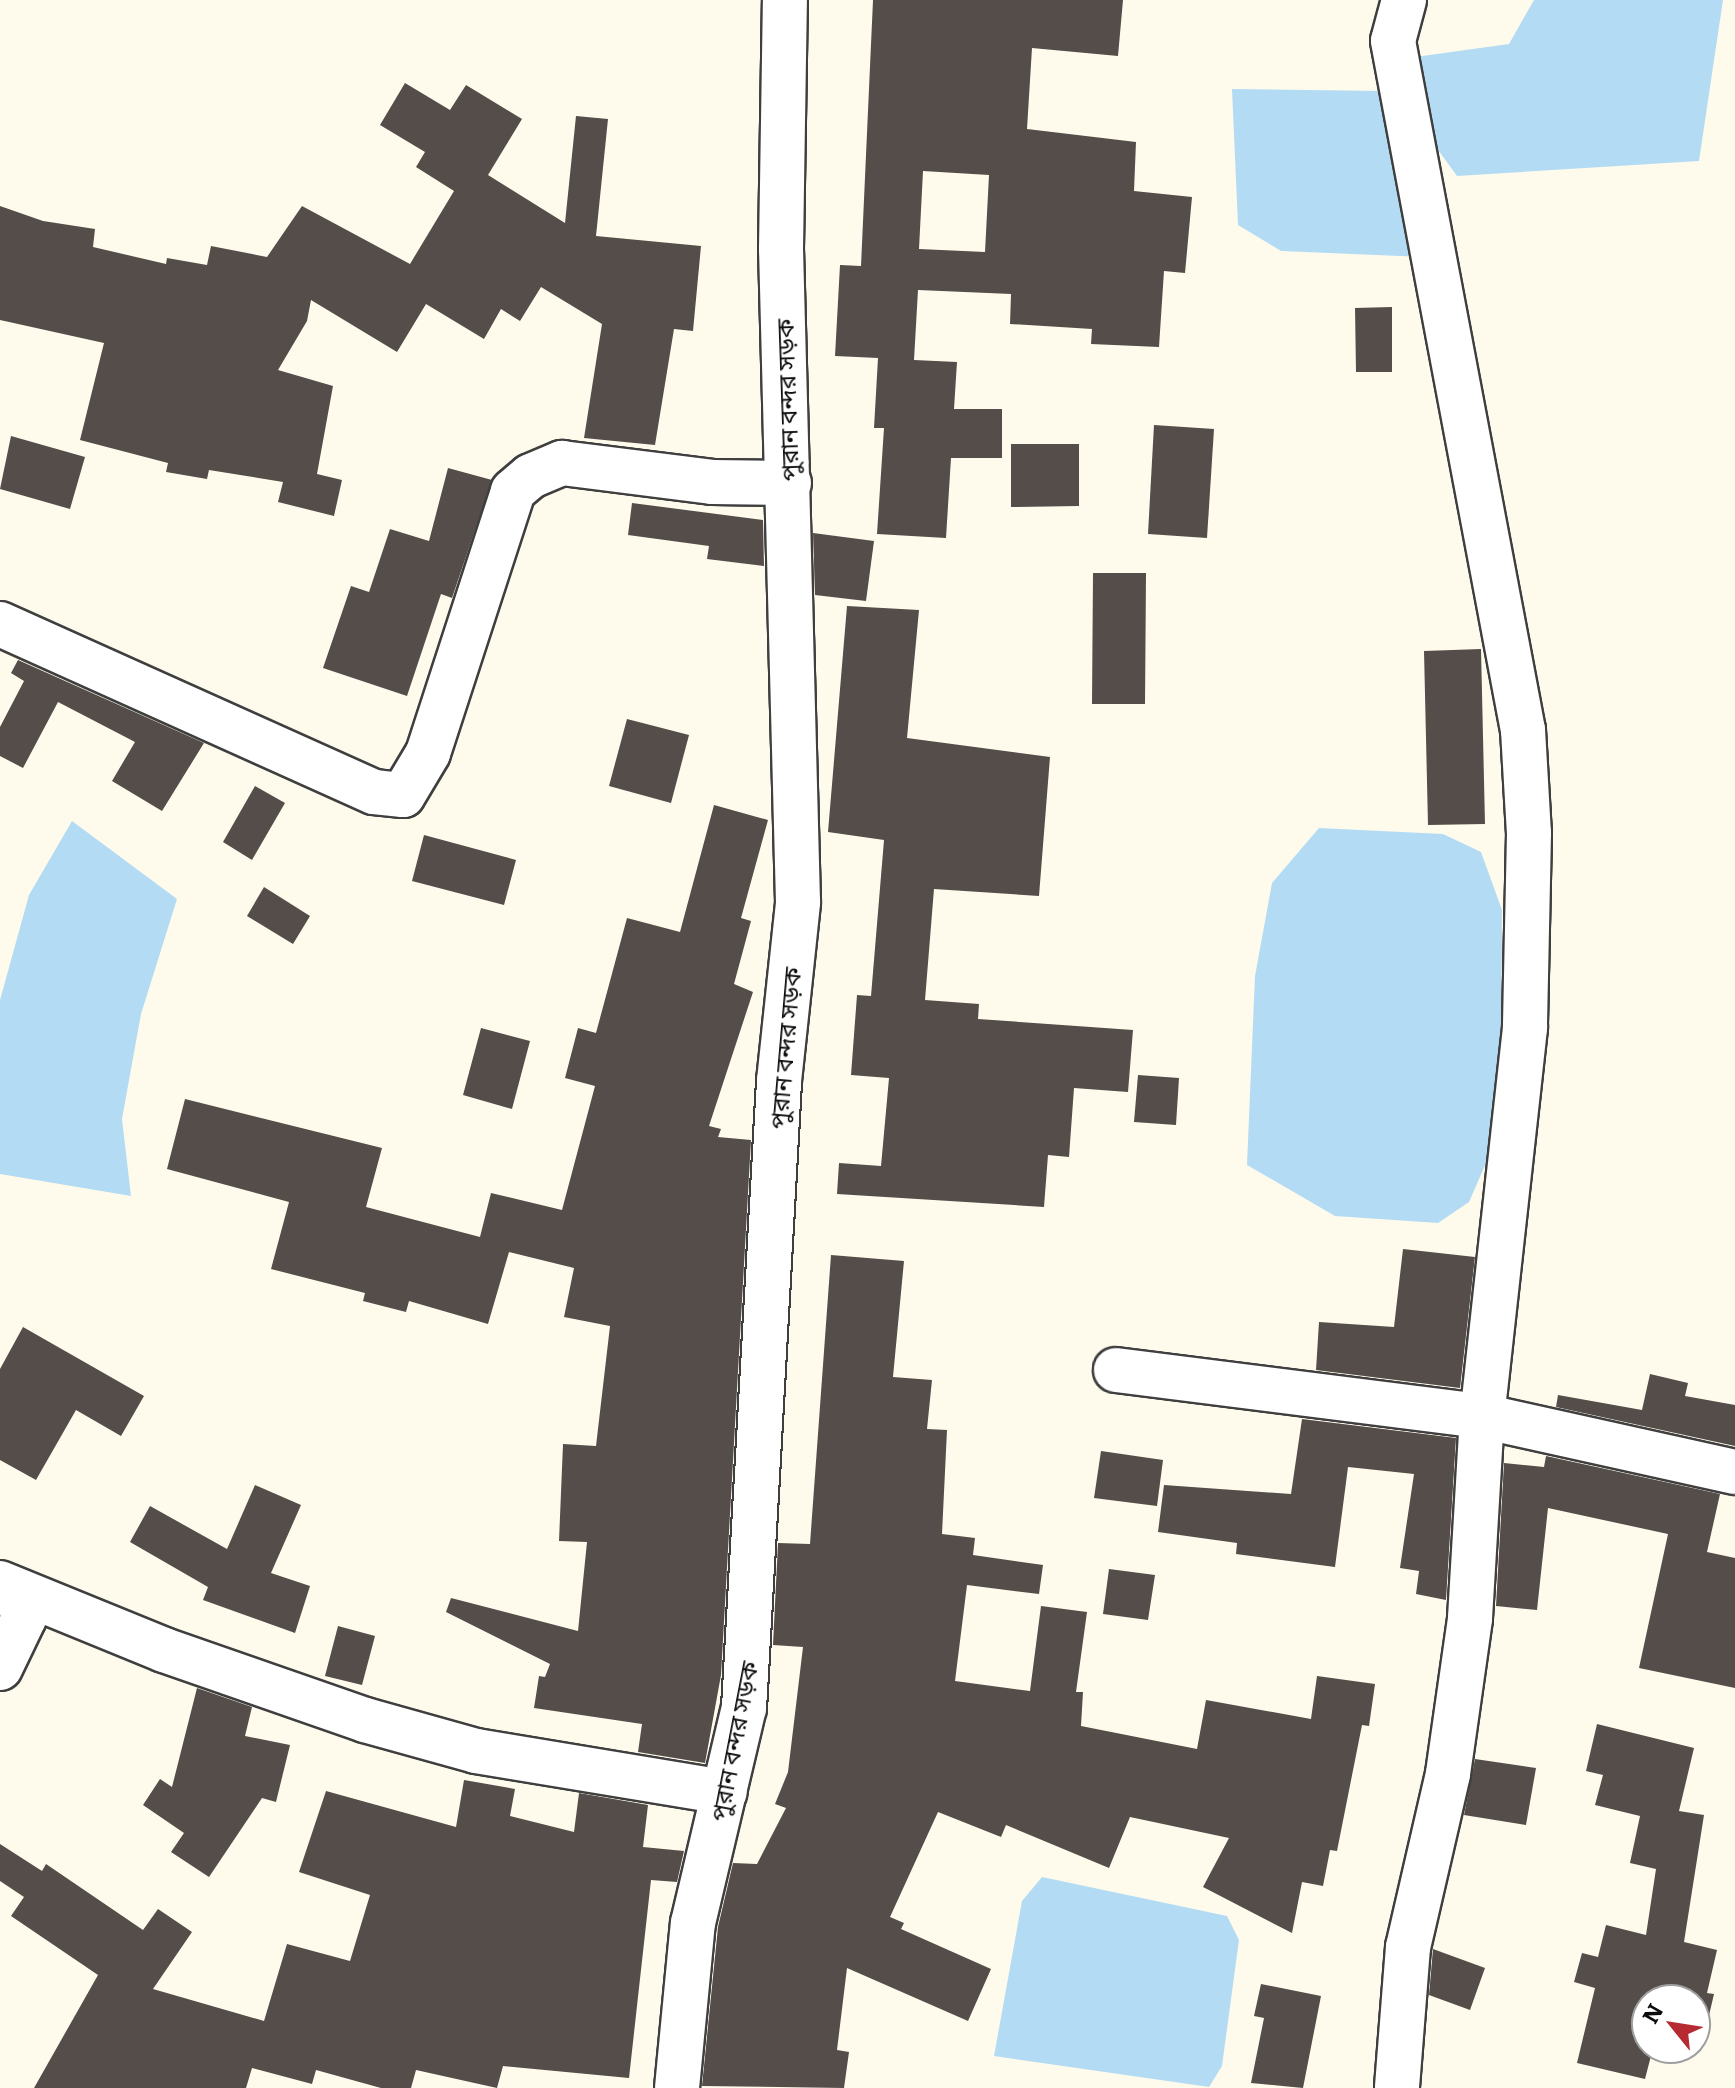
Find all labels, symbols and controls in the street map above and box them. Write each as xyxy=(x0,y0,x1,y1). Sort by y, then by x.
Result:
street label: পুরান বন্দর সড়ক xyxy=(769,318,803,482)
street label: পুরান বন্দর সড়ক xyxy=(763,966,805,1130)
street label: পুরান বন্দর সড়ক xyxy=(703,1659,763,1823)
north arrow xyxy=(1631,1984,1711,2064)
text: N xyxy=(1633,1997,1670,2029)

